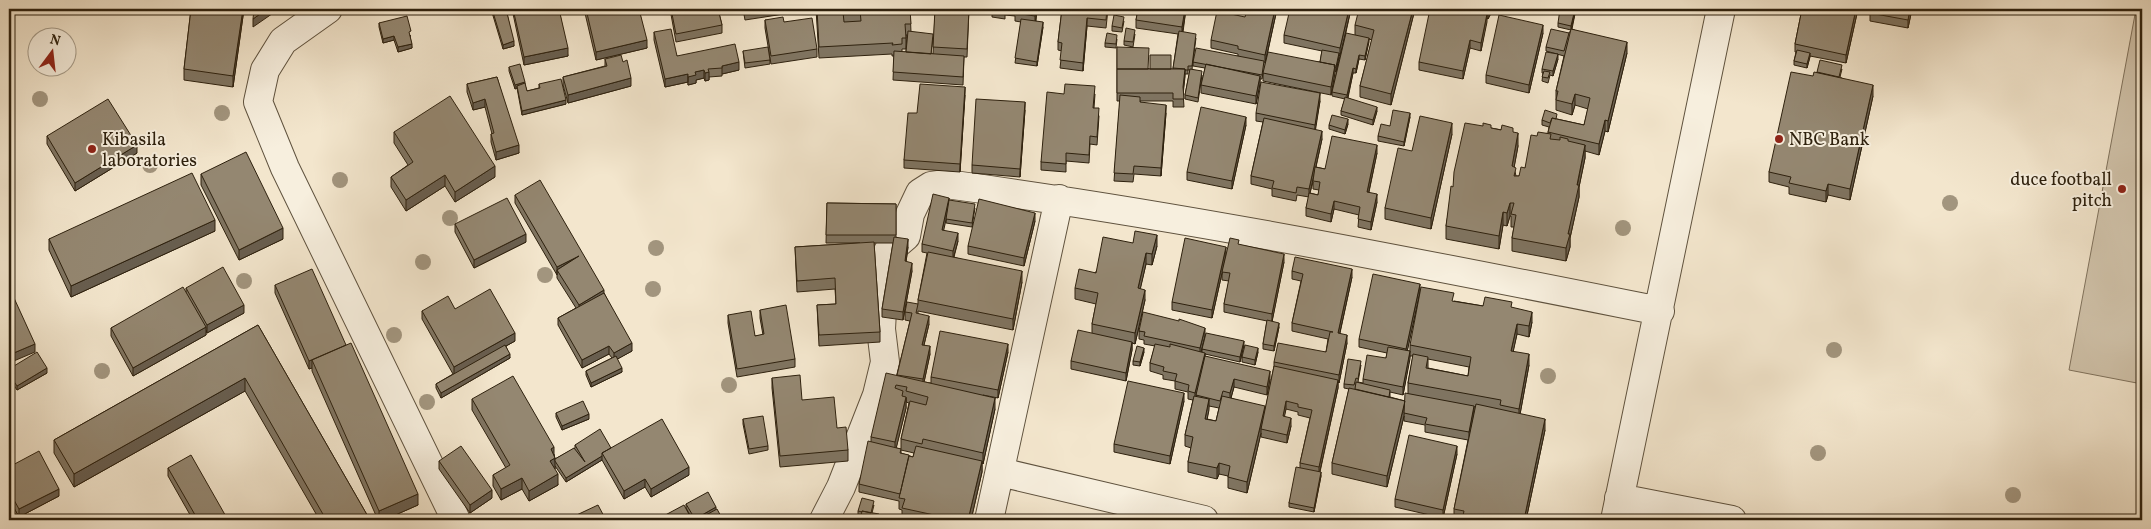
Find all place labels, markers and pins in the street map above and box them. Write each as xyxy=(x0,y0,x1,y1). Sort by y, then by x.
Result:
place label: Kibasila laboratories xyxy=(102,128,197,174)
place label: NBC Bank xyxy=(1789,128,1870,153)
marker: NBC Bank xyxy=(1773,133,1785,145)
marker: Kibasila laboratories xyxy=(86,143,98,155)
place label: duce football pitch xyxy=(2010,168,2112,214)
marker: duce football pitch xyxy=(2116,183,2128,195)

